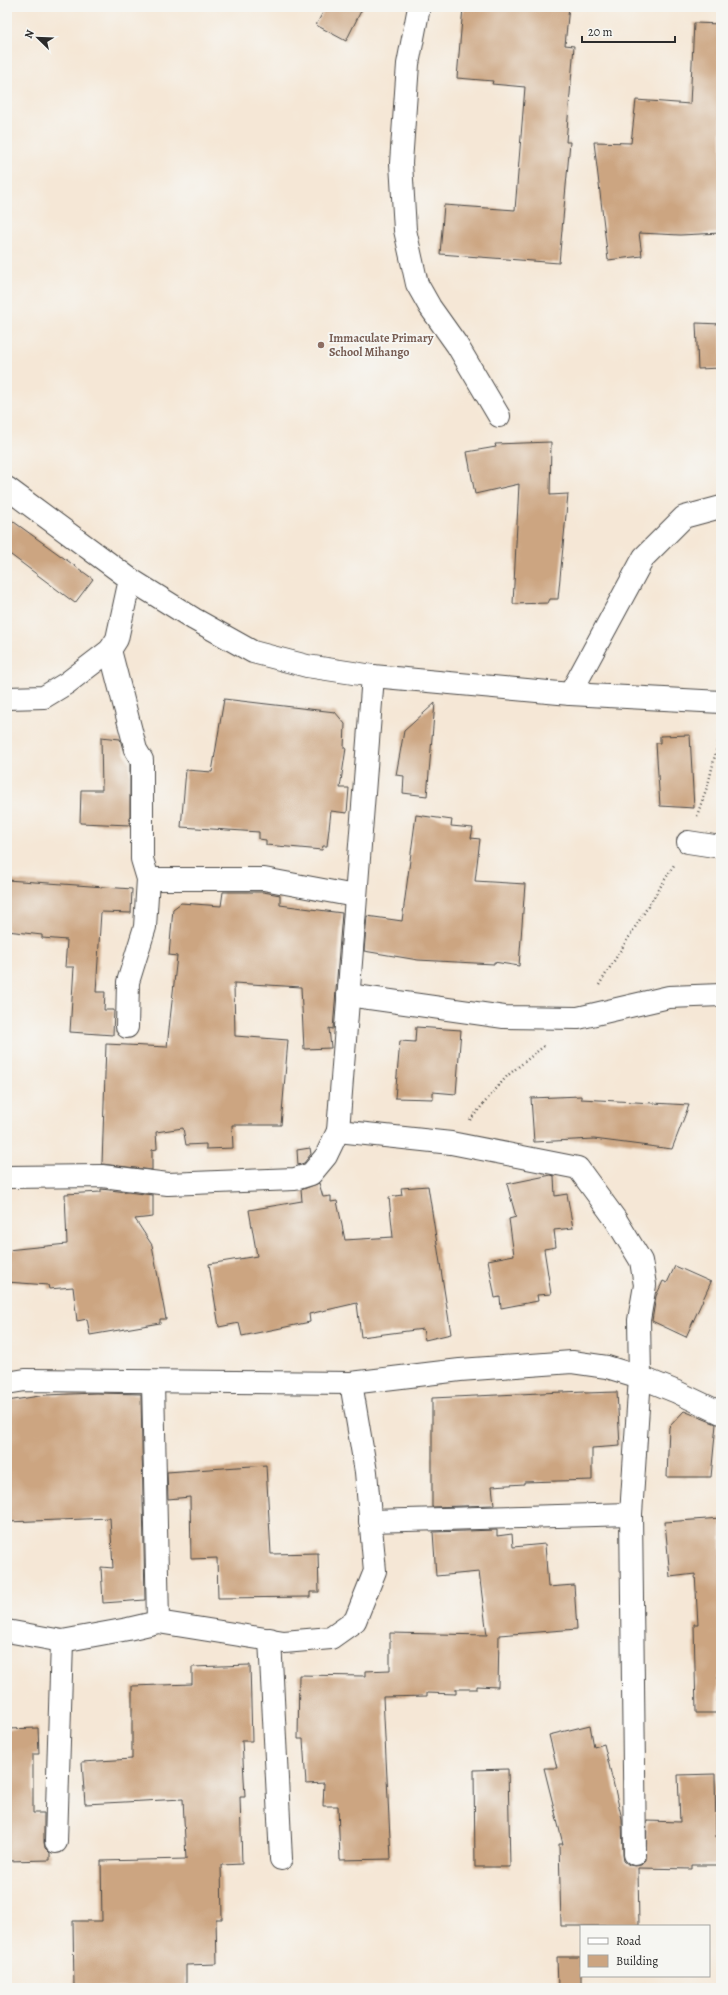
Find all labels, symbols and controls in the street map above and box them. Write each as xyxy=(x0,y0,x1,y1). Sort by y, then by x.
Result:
north arrow xyxy=(18,18,58,58)
scale bar xyxy=(582,18,675,44)
text: 20 m xyxy=(588,24,612,40)
text: N xyxy=(21,28,38,41)
place label: Immaculate Primary School Mihango xyxy=(329,330,434,360)
marker: Immaculate Primary School Mihango xyxy=(316,340,326,350)
legend xyxy=(580,1925,710,1977)
text: Road xyxy=(616,1933,642,1949)
text: Building xyxy=(616,1953,658,1969)

